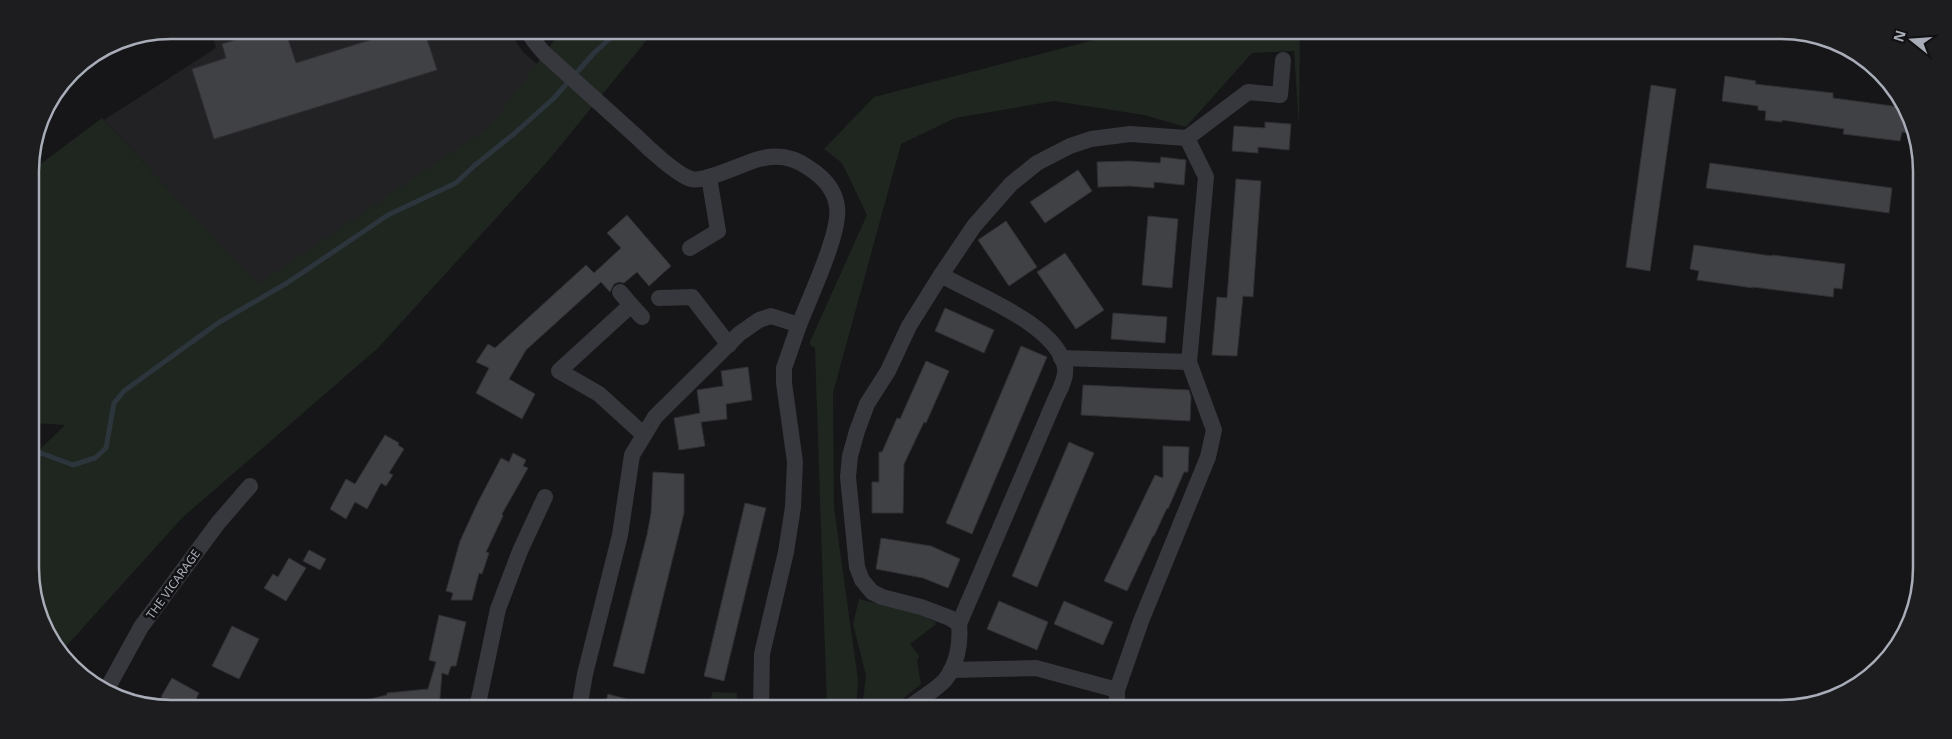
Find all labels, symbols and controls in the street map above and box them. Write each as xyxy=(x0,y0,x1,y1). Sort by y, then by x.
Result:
north arrow xyxy=(1887,15,1937,65)
text: N xyxy=(1888,28,1910,44)
street label: THE VICARAGE xyxy=(142,546,204,622)

